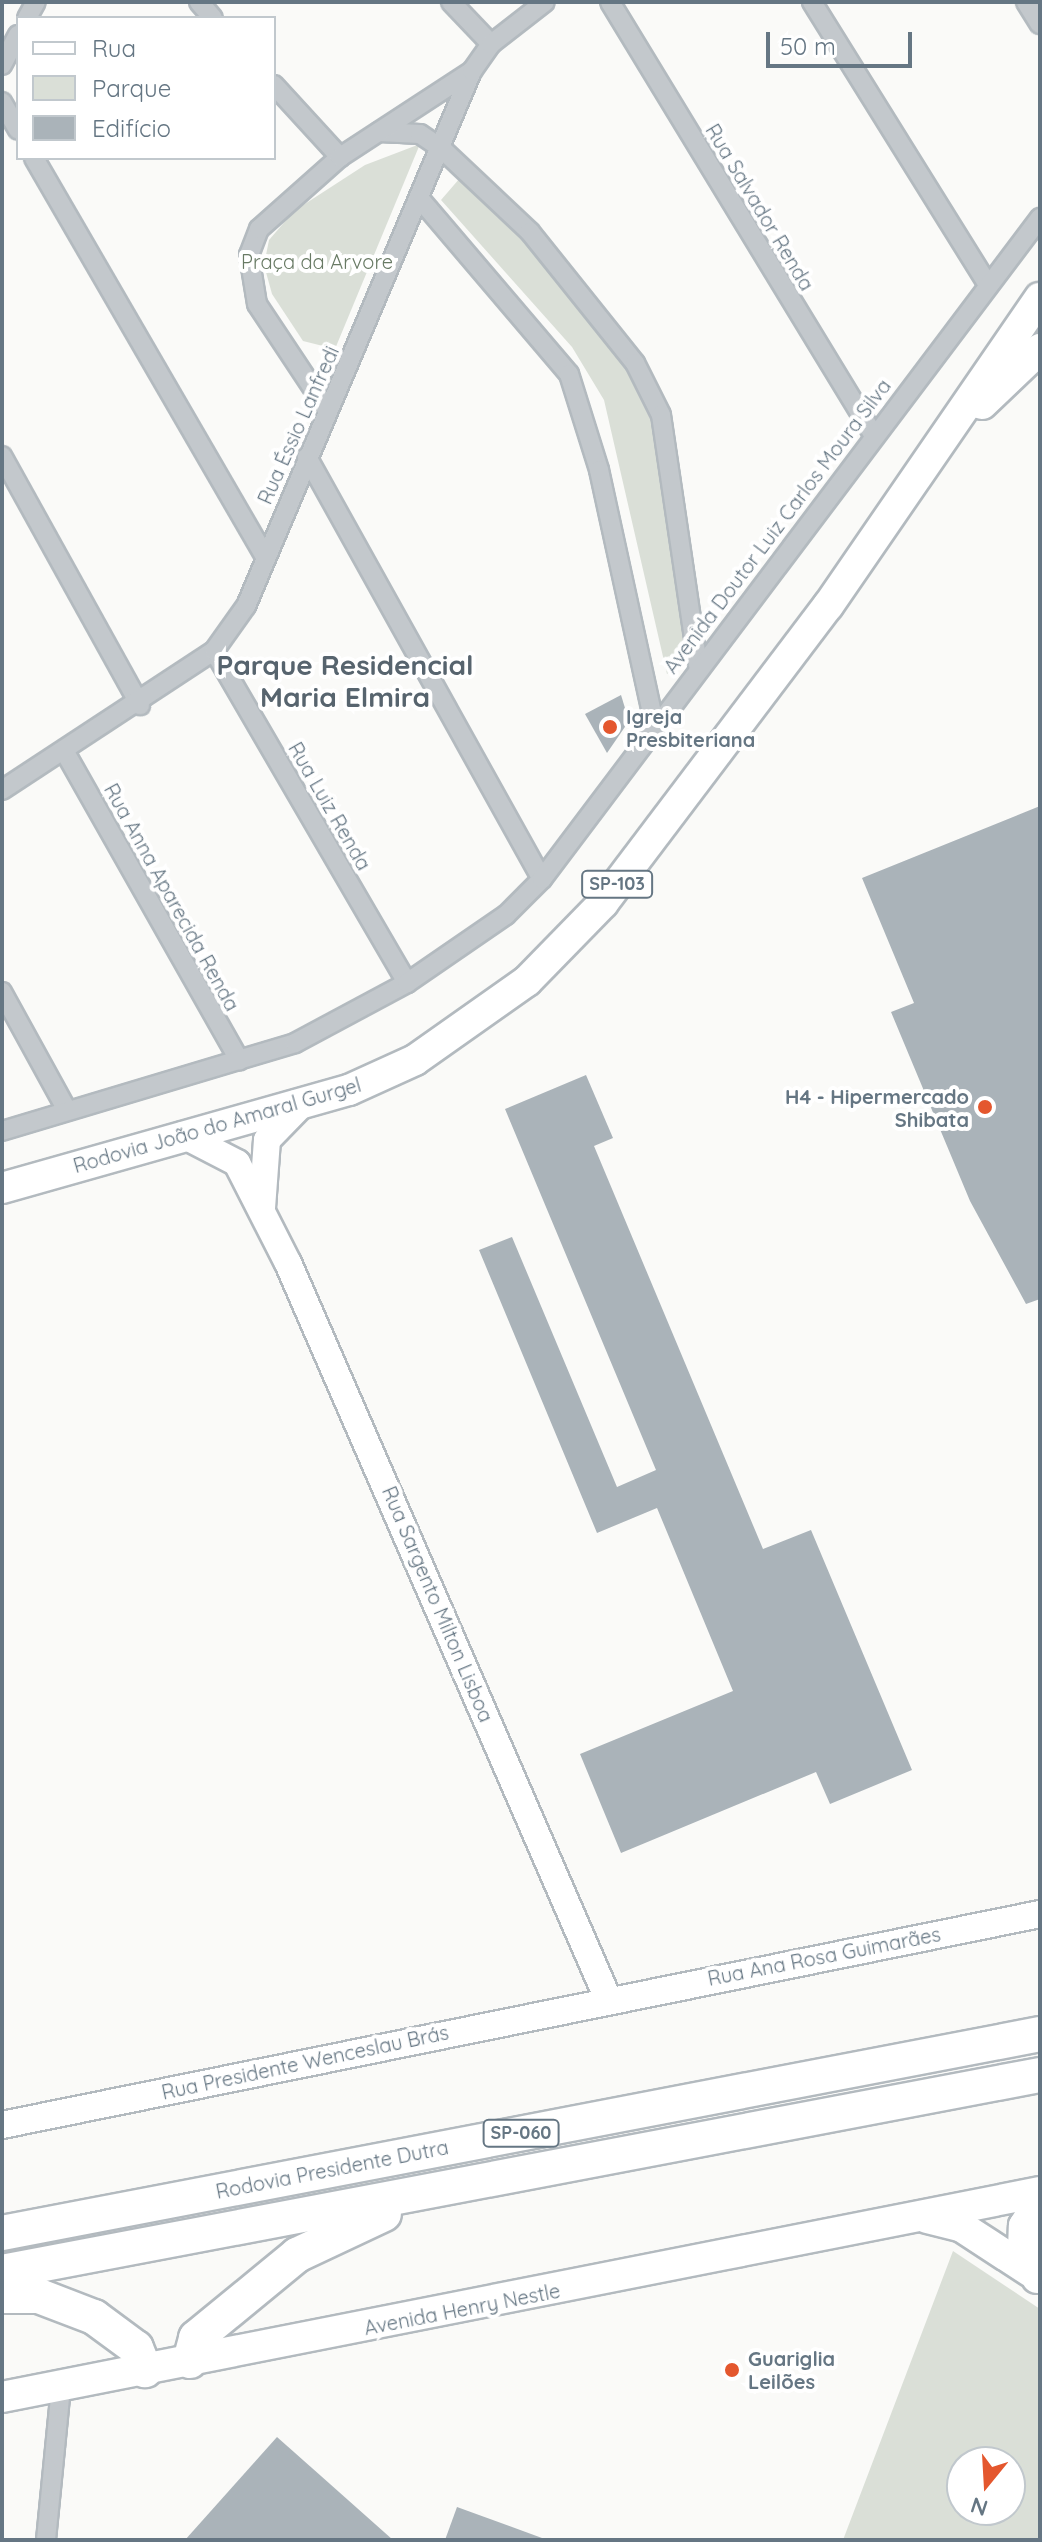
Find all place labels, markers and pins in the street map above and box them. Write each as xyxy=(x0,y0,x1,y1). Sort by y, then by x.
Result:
place label: Igreja Presbiteriana xyxy=(626,704,755,751)
marker: Igreja Presbiteriana xyxy=(601,718,619,736)
place label: H4 - Hipermercado Shibata xyxy=(785,1084,969,1131)
marker: H4 - Hipermercado Shibata xyxy=(976,1098,994,1116)
place label: Guariglia Leilões xyxy=(748,2346,835,2393)
marker: Guariglia Leilões xyxy=(723,2361,741,2379)

